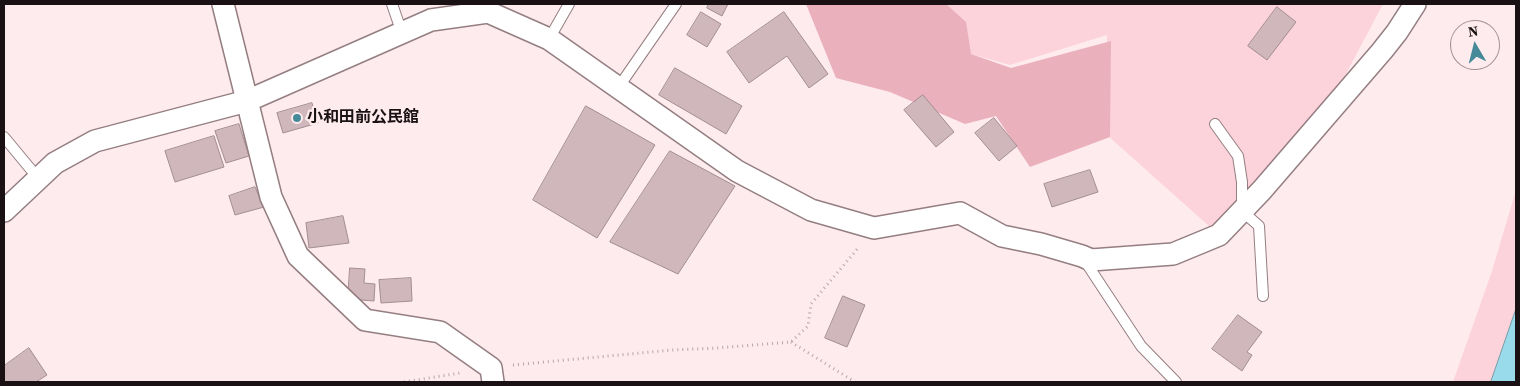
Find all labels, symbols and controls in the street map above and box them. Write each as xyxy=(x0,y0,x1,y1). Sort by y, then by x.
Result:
north arrow xyxy=(1450,20,1500,70)
text: N xyxy=(1467,21,1479,42)
place label: 小和田前公民館 xyxy=(307,108,419,128)
marker: 小和田前公民館 xyxy=(291,112,303,124)

